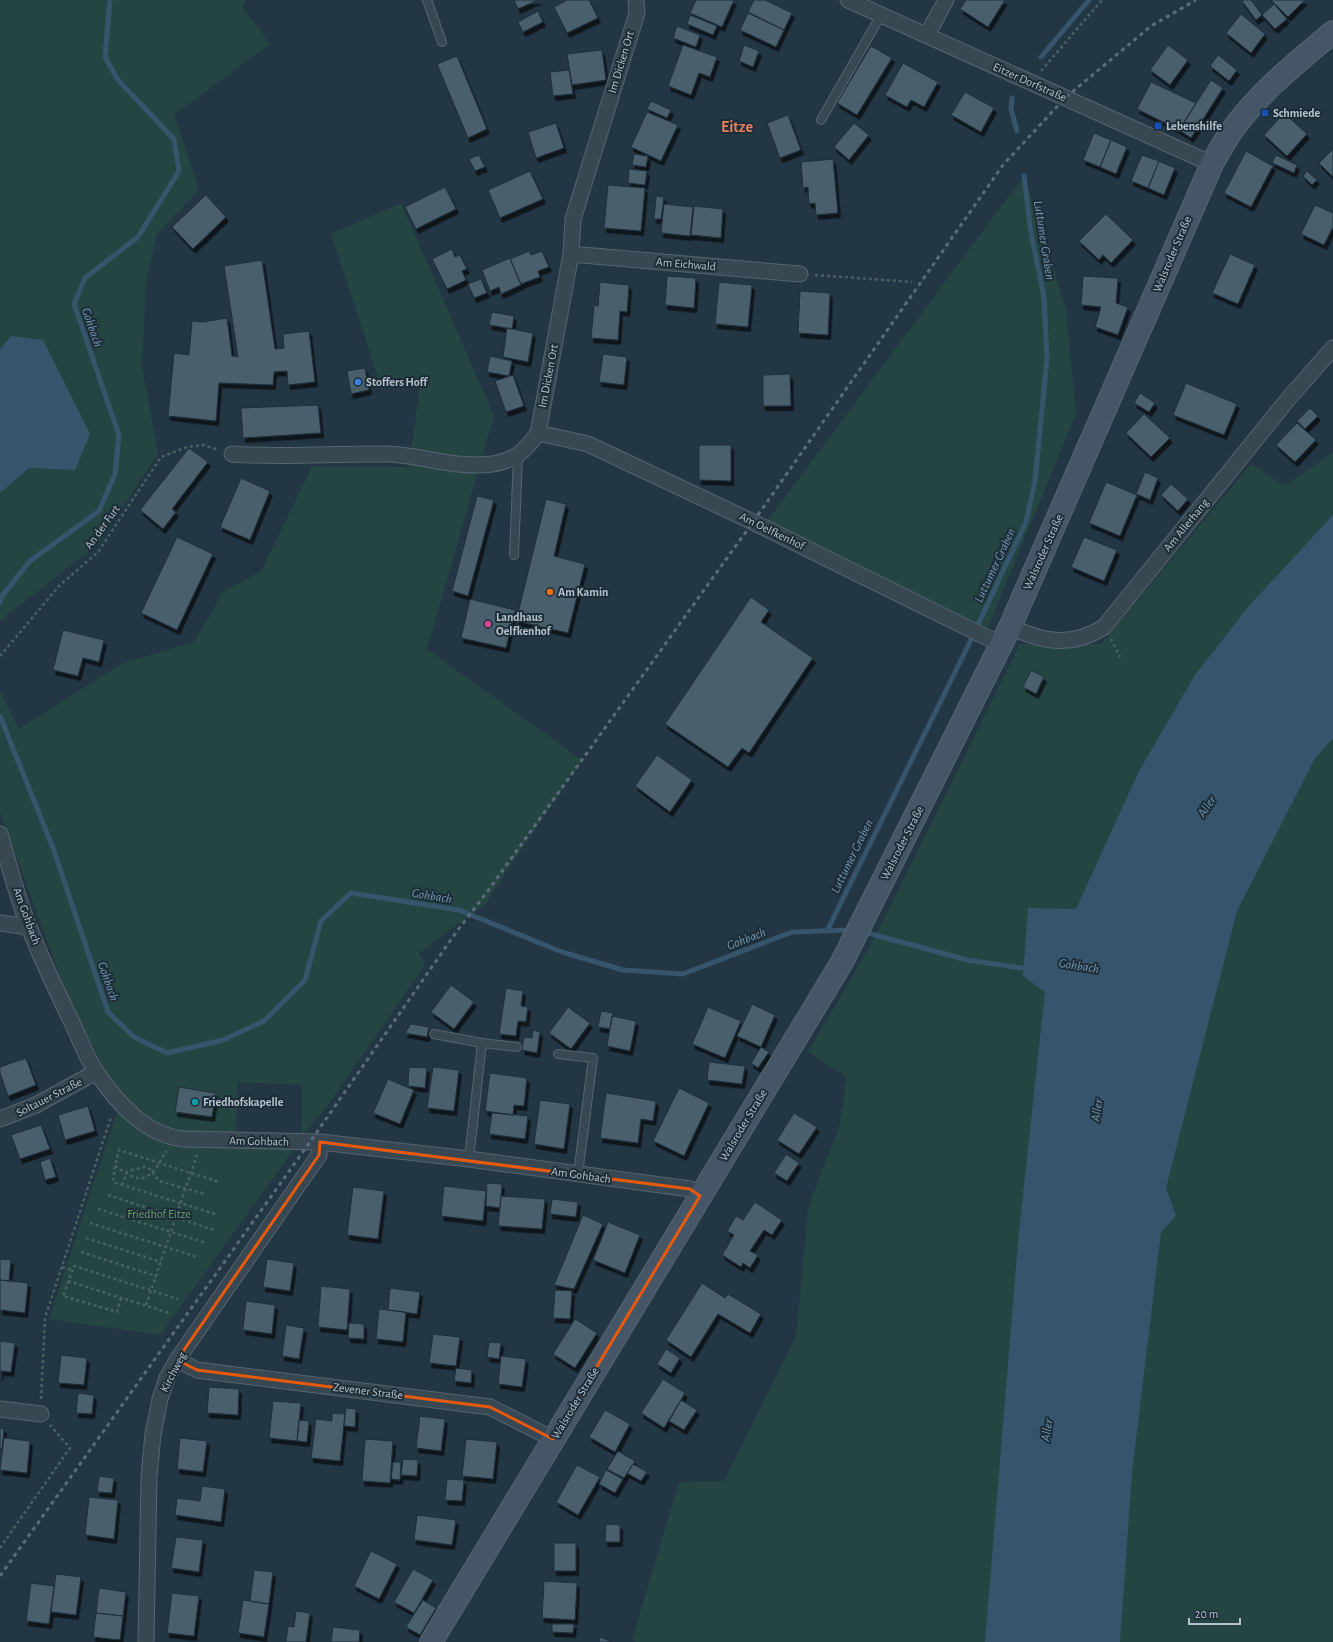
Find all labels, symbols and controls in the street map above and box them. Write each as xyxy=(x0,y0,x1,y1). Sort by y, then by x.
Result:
street label: Im Dicken Ort xyxy=(606,29,636,94)
street label: Eitzer Dorfstraße xyxy=(991,60,1069,104)
place label: Schmiede xyxy=(1273,107,1320,119)
marker: Schmiede xyxy=(1260,108,1270,118)
district label: Eitze xyxy=(721,119,753,135)
place label: Lebenshilfe xyxy=(1166,120,1222,132)
marker: Lebenshilfe xyxy=(1153,121,1163,131)
water label: Luttumer Graben xyxy=(1031,200,1056,281)
street label: Walsroder Straße xyxy=(1151,214,1193,294)
street label: Am Eichwald xyxy=(655,255,717,273)
water label: Gohbach xyxy=(79,306,104,349)
street label: Im Dicken Ort xyxy=(536,343,560,409)
place label: Stoffers Hoff xyxy=(366,376,428,388)
marker: Stoffers Hoff xyxy=(353,377,363,387)
street label: Am Allerhang xyxy=(1161,496,1211,554)
street label: An der Furt xyxy=(82,503,122,551)
street label: Am Oelfkenhof xyxy=(737,510,808,553)
street label: Walsroder Straße xyxy=(1021,512,1065,592)
water label: Luttumer Graben xyxy=(973,527,1018,605)
place label: Am Kamin xyxy=(558,586,608,598)
marker: Am Kamin xyxy=(545,587,555,597)
place label: Landhaus Oelfkenhof xyxy=(496,611,551,637)
marker: Landhaus Oelfkenhof xyxy=(483,619,493,629)
water label: Aller xyxy=(1195,793,1219,821)
street label: Walsroder Straße xyxy=(878,804,926,882)
water label: Luttumer Graben xyxy=(829,818,876,896)
street label: Am Gohbach xyxy=(11,886,43,946)
water label: Gohbach xyxy=(411,887,453,906)
water label: Gohbach xyxy=(725,926,768,953)
water label: Gohbach xyxy=(1058,957,1100,976)
water label: Gohbach xyxy=(95,960,120,1003)
street label: Soltauer Straße xyxy=(14,1075,84,1119)
street label: Walsroder Straße xyxy=(717,1087,769,1163)
place label: Friedhofskapelle xyxy=(203,1096,284,1108)
marker: Friedhofskapelle xyxy=(190,1097,200,1107)
water label: Aller xyxy=(1089,1097,1106,1123)
street label: Am Gohbach xyxy=(229,1134,289,1148)
street label: Am Gohbach xyxy=(550,1165,612,1185)
park label: Friedhof Eitze xyxy=(127,1208,191,1220)
street label: Kirchweg xyxy=(158,1350,188,1394)
street label: Walsroder Straße xyxy=(549,1365,601,1441)
street label: Zevener Straße xyxy=(332,1381,404,1401)
water label: Aller xyxy=(1039,1417,1056,1443)
scale bar xyxy=(1189,1600,1240,1626)
text: 20 m xyxy=(1195,1608,1218,1620)

